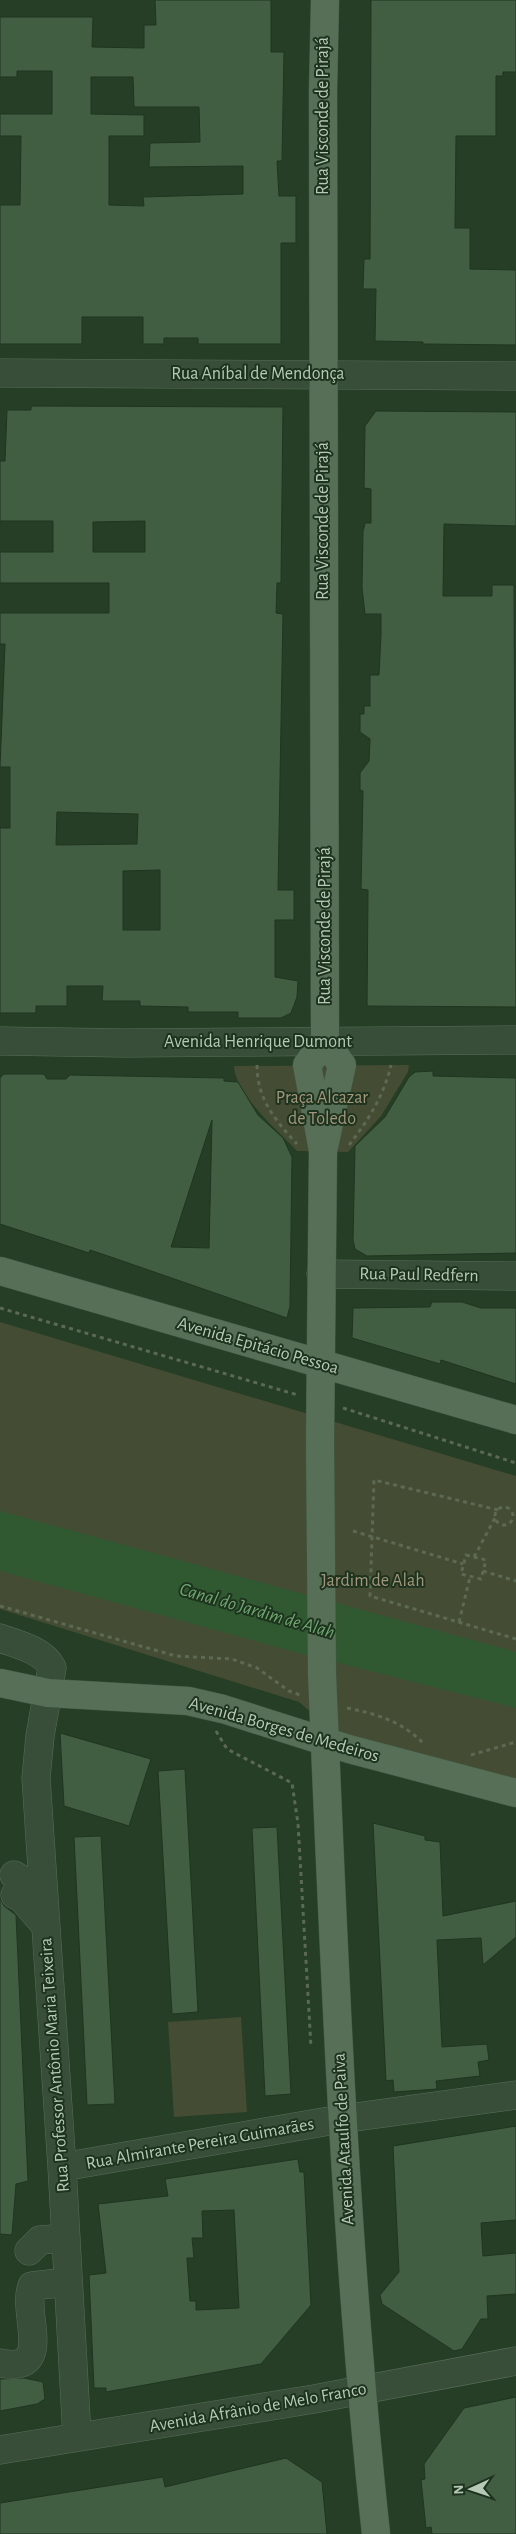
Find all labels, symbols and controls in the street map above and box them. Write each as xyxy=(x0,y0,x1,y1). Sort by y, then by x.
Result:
street label: Rua Visconde de Pirajá xyxy=(314,37,332,195)
street label: Rua Aníbal de Mendonça xyxy=(171,365,345,383)
street label: Rua Visconde de Pirajá xyxy=(314,442,332,600)
street label: Rua Visconde de Pirajá xyxy=(316,847,334,1005)
street label: Avenida Henrique Dumont xyxy=(164,1033,352,1051)
park label: Praça Alcazar de Toledo xyxy=(276,1089,368,1128)
street label: Rua Paul Redfern xyxy=(359,1265,479,1285)
street label: Avenida Epitácio Pessoa xyxy=(175,1314,341,1378)
park label: Jardim de Alah xyxy=(321,1572,425,1590)
water label: Canal do Jardim de Alah xyxy=(177,1580,337,1642)
street label: Avenida Borges de Medeiros xyxy=(187,1694,381,1766)
street label: Rua Professor Antônio Maria Teixeira xyxy=(37,1937,73,2193)
street label: Avenida Ataulfo de Paiva xyxy=(331,2052,357,2226)
street label: Rua Almirante Pereira Guimarães xyxy=(85,2115,315,2173)
street label: Avenida Afrânio de Melo Franco xyxy=(148,2380,368,2436)
north arrow xyxy=(446,2464,496,2514)
text: N xyxy=(452,2484,466,2495)

